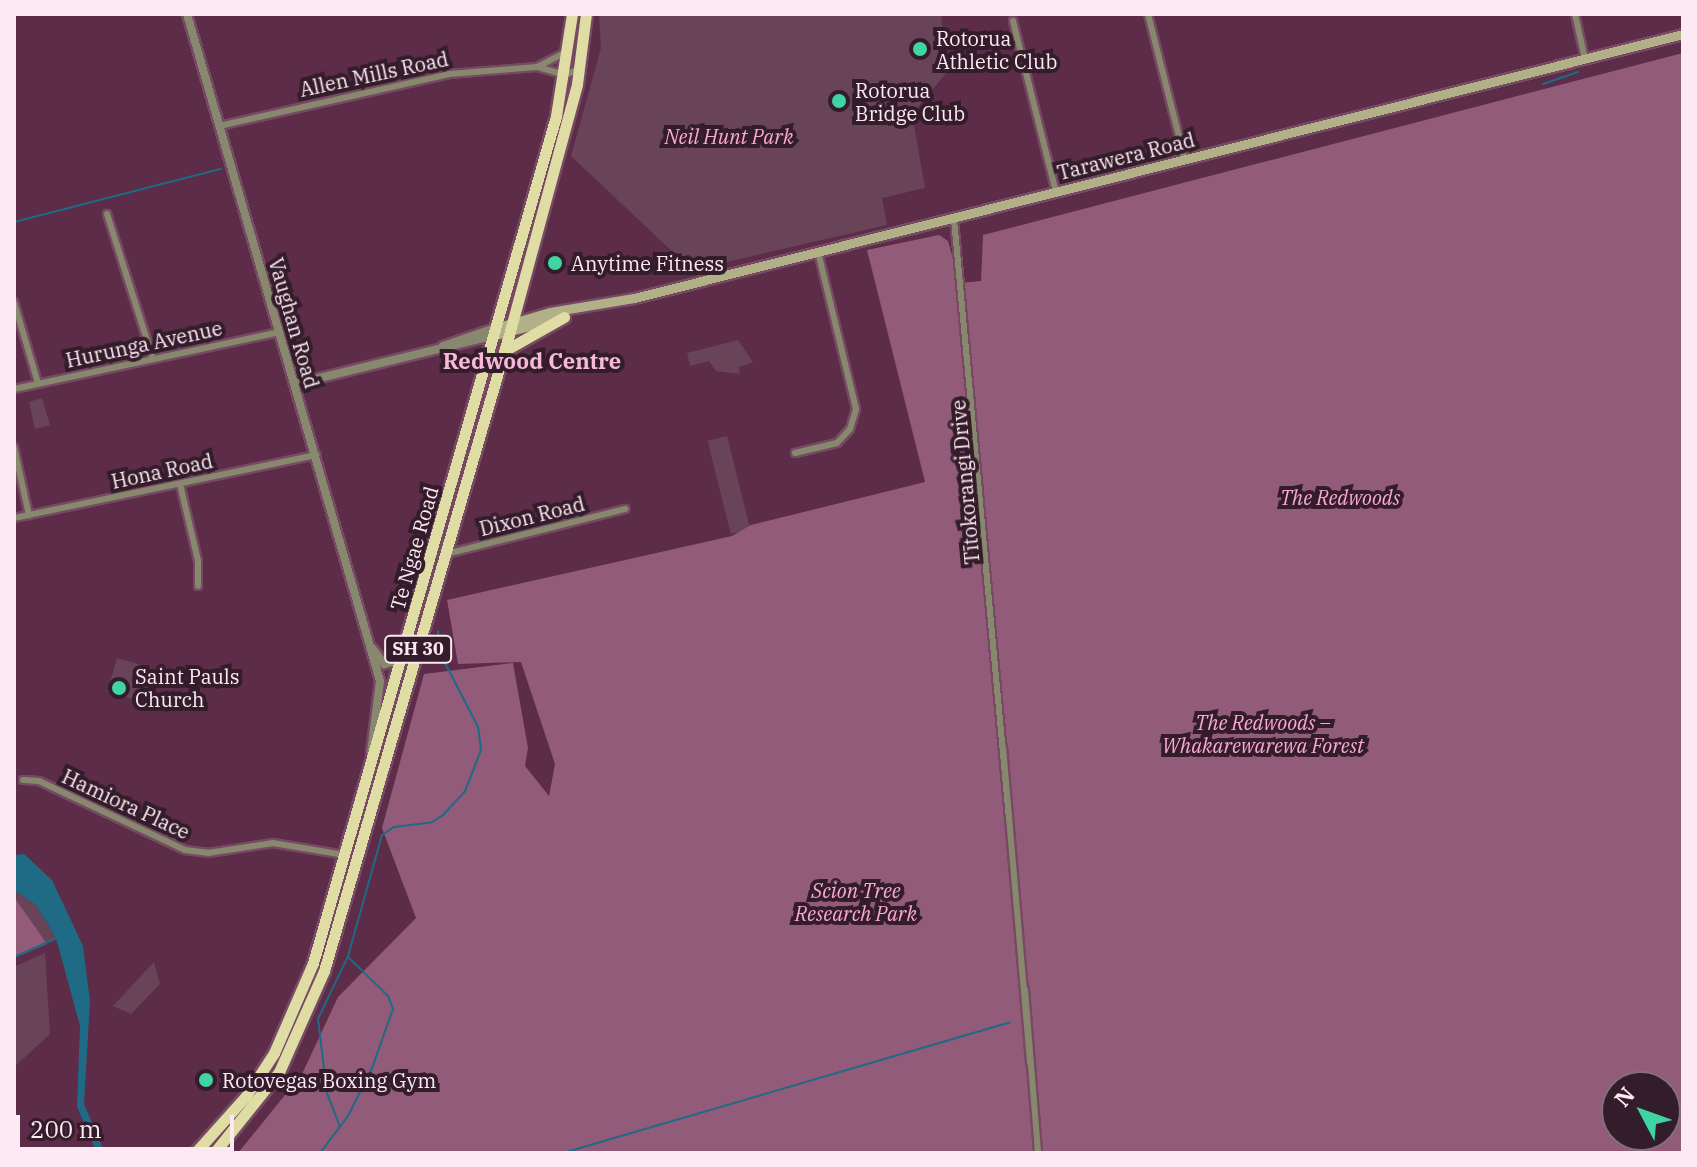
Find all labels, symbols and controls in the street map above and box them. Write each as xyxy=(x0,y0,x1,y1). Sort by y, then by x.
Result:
place label: Rotorua Athletic Club xyxy=(936,26,1057,73)
marker: Rotorua Athletic Club xyxy=(911,40,929,58)
street label: Allen Mills Road xyxy=(297,47,451,101)
place label: Rotorua Bridge Club xyxy=(855,78,965,125)
marker: Rotorua Bridge Club xyxy=(830,92,848,110)
park label: Neil Hunt Park xyxy=(664,124,794,148)
street label: Tarawera Road xyxy=(1055,127,1197,185)
place label: Anytime Fitness xyxy=(571,251,724,275)
marker: Anytime Fitness xyxy=(546,254,564,272)
street label: Vaughan Road xyxy=(264,255,324,391)
street label: Hurunga Avenue xyxy=(64,316,224,372)
district label: Redwood Centre xyxy=(443,348,621,374)
street label: Tītokorangi Drive xyxy=(946,399,984,565)
street label: Hona Road xyxy=(109,449,215,493)
street label: Te Ngae Road xyxy=(385,483,443,613)
park label: The Redwoods xyxy=(1280,485,1400,509)
street label: Dixon Road xyxy=(477,491,587,541)
road number: SH 30 xyxy=(384,635,452,663)
place label: Saint Pauls Church xyxy=(135,664,240,711)
marker: Saint Pauls Church xyxy=(110,679,128,697)
park label: The Redwoods – Whakarewarewa Forest xyxy=(1162,710,1364,757)
street label: Hamiora Place xyxy=(58,764,194,844)
park label: Scion Tree Research Park xyxy=(795,878,917,925)
place label: Rotovegas Boxing Gym xyxy=(222,1068,436,1092)
marker: Rotovegas Boxing Gym xyxy=(197,1071,215,1089)
north arrow xyxy=(1601,1071,1681,1151)
text: N xyxy=(1607,1080,1641,1112)
scale bar xyxy=(20,1099,238,1149)
text: 200 m xyxy=(30,1113,102,1145)

